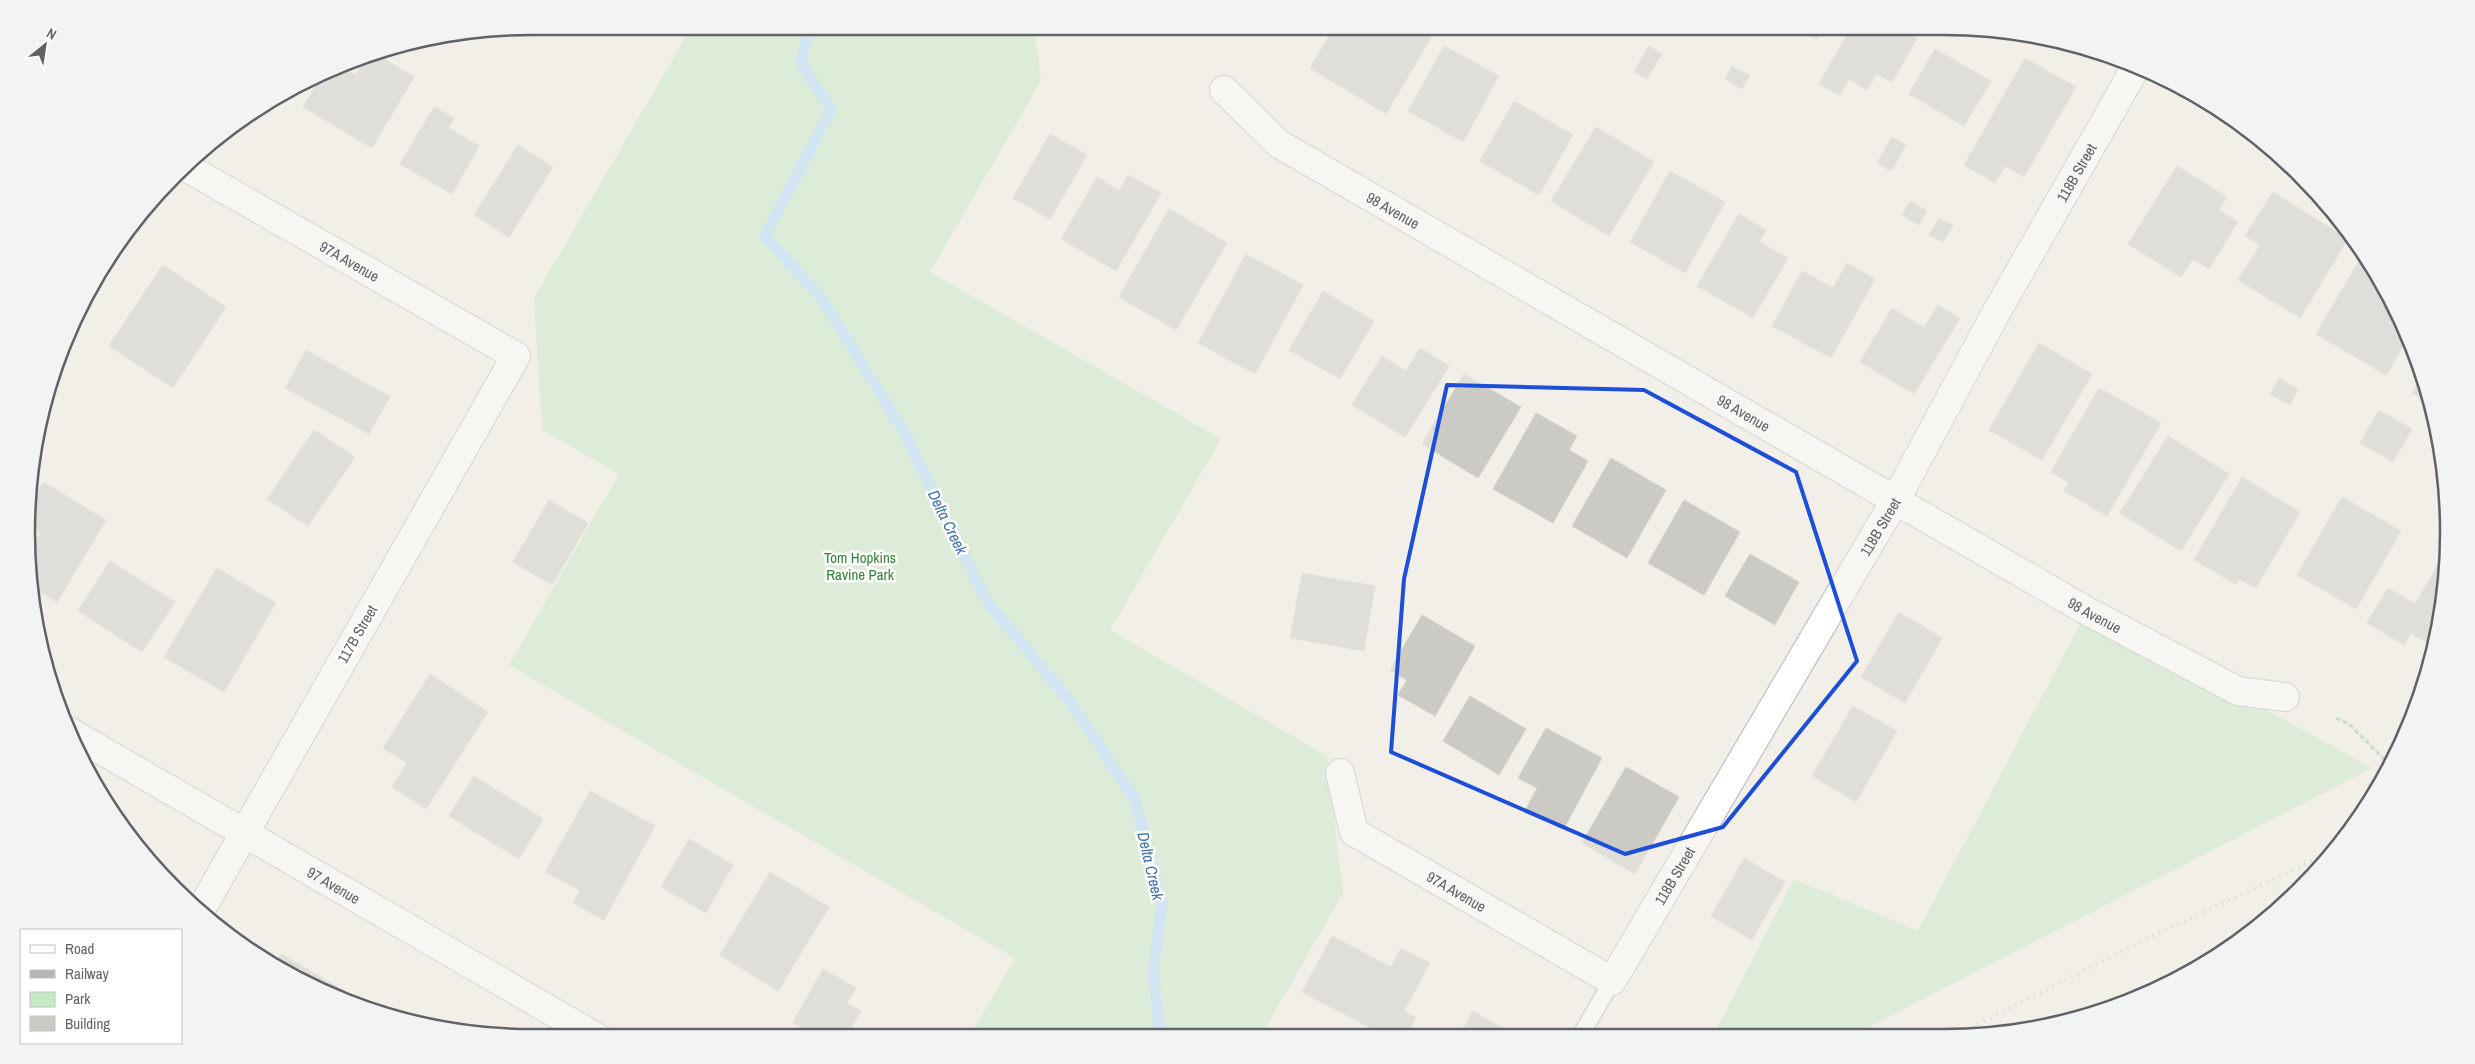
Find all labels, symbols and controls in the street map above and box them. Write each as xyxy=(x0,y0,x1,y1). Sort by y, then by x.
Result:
north arrow xyxy=(20,20,70,70)
text: N xyxy=(43,24,60,44)
street label: 118B Street xyxy=(2051,139,2101,205)
street label: 98 Avenue xyxy=(1363,186,1424,234)
street label: 97A Avenue xyxy=(316,235,384,286)
street label: 98 Avenue xyxy=(1714,389,1774,436)
water label: Delta Creek xyxy=(923,486,973,558)
street label: 118B Street xyxy=(1854,493,1905,560)
park label: Tom Hopkins Ravine Park xyxy=(824,547,896,585)
street label: 98 Avenue xyxy=(2064,592,2125,638)
street label: 117B Street xyxy=(332,601,382,667)
water label: Delta Creek xyxy=(1132,830,1170,903)
street label: 118B Street xyxy=(1649,842,1700,908)
street label: 97 Avenue xyxy=(304,861,364,909)
street label: 97A Avenue xyxy=(1423,866,1490,917)
legend xyxy=(20,929,182,1044)
text: Road xyxy=(65,938,94,959)
text: Railway xyxy=(65,963,110,984)
text: Park xyxy=(65,988,91,1009)
text: Building xyxy=(65,1013,110,1034)

